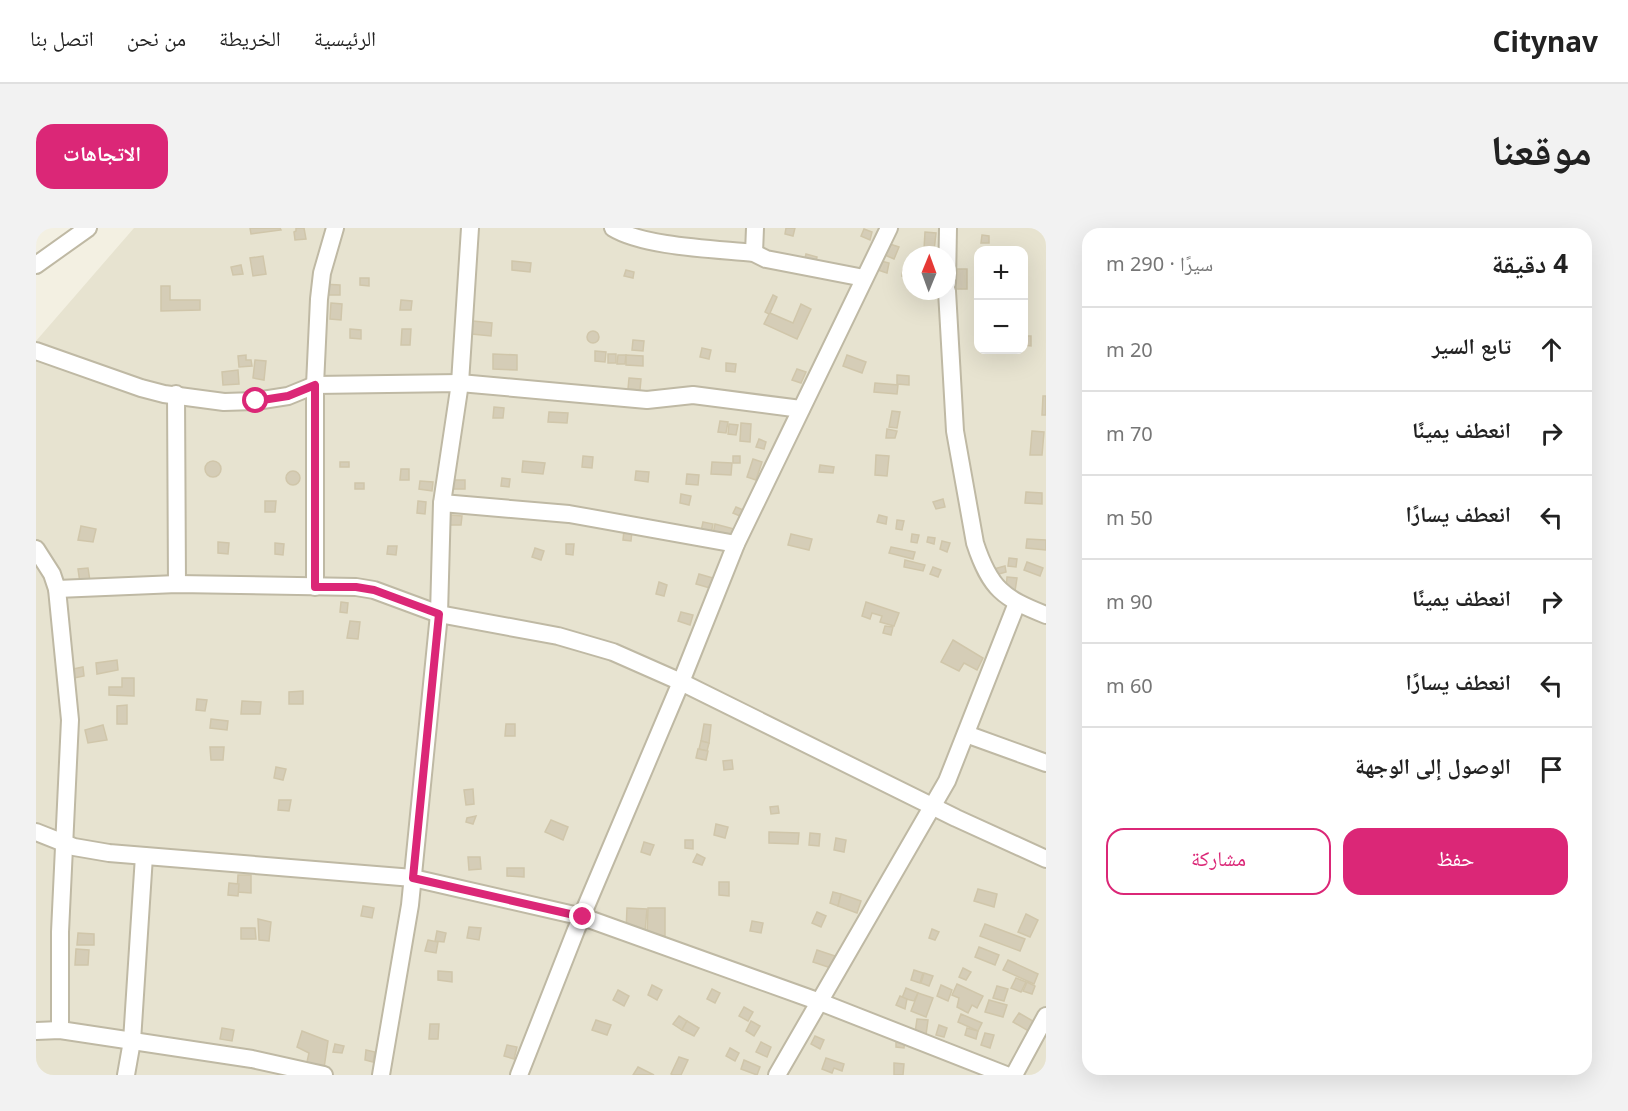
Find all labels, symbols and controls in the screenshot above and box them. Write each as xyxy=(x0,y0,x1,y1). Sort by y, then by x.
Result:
text: Citynav xyxy=(1493,22,1598,60)
text: اتصل بنا xyxy=(30,24,94,52)
text: من نحن xyxy=(127,24,186,52)
text: الخريطة xyxy=(219,24,281,52)
text: الرئيسية xyxy=(314,24,376,52)
text: موقعنا xyxy=(1491,120,1592,177)
button: الاتجاهات xyxy=(36,124,168,189)
text: 4 دقيقة xyxy=(1492,245,1568,281)
north arrow xyxy=(902,246,956,300)
map controls xyxy=(974,246,1028,354)
button: + xyxy=(974,246,1028,300)
text: سيرًا · 290 m xyxy=(1106,250,1213,277)
button: − xyxy=(974,300,1028,354)
text: تابع السير xyxy=(1432,330,1511,360)
icon: ahead xyxy=(1535,333,1568,366)
text: 20 m xyxy=(1106,336,1153,363)
route start xyxy=(242,387,268,413)
text: انعطف يمينًا xyxy=(1412,414,1511,444)
icon: right xyxy=(1535,417,1568,450)
text: 70 m xyxy=(1106,420,1153,447)
text: انعطف يسارًا xyxy=(1406,498,1511,528)
icon: left xyxy=(1535,501,1568,534)
text: 50 m xyxy=(1106,504,1153,531)
text: انعطف يمينًا xyxy=(1412,582,1511,612)
icon: right xyxy=(1535,585,1568,618)
text: 90 m xyxy=(1106,588,1153,615)
text: انعطف يسارًا xyxy=(1406,666,1511,696)
icon: left xyxy=(1535,669,1568,702)
text: 60 m xyxy=(1106,672,1153,699)
text: الوصول إلى الوجهة xyxy=(1355,750,1511,780)
icon: arrive xyxy=(1535,753,1568,786)
button: مشاركة xyxy=(1106,828,1331,895)
button: حفظ xyxy=(1343,828,1568,895)
route end xyxy=(569,903,595,929)

